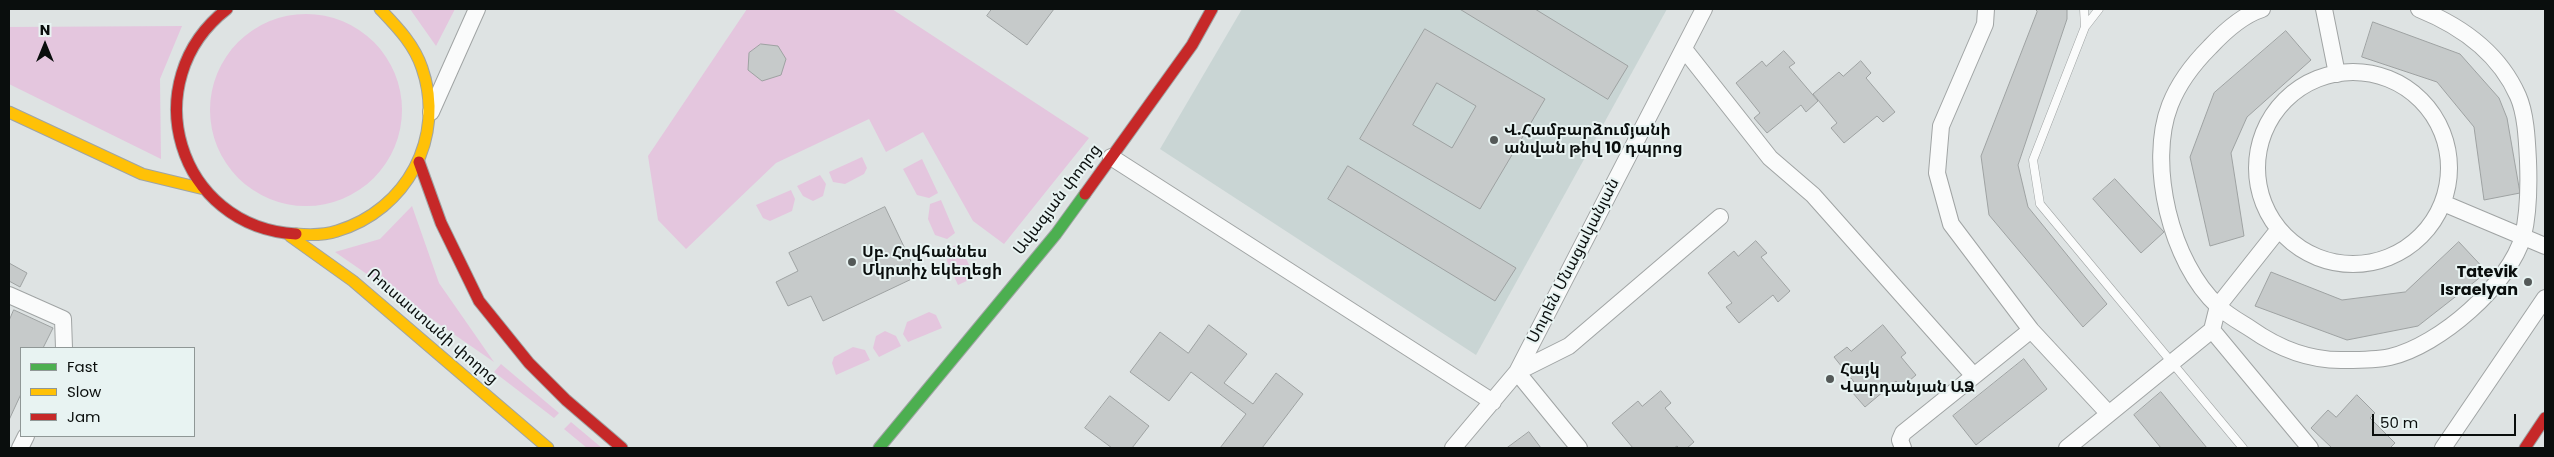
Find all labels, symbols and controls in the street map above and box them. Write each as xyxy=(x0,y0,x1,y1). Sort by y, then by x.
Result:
north arrow xyxy=(20,20,70,70)
text: N xyxy=(40,20,50,40)
place label: Վ.Համբարձումյանի անվան թիվ 10 դպրոց xyxy=(1504,121,1683,159)
marker: Վ.Համբարձումյանի անվան թիվ 10 դպրոց xyxy=(1488,134,1500,146)
street label: Ավագյան փողոց xyxy=(1010,141,1106,259)
street label: Սուրեն Մնացականյան xyxy=(1524,175,1624,347)
place label: Սբ. Հովհաննես Մկրտիչ եկեղեցի xyxy=(862,243,1002,281)
marker: Սբ. Հովհաննես Մկրտիչ եկեղեցի xyxy=(846,256,858,268)
place label: Tatevik Israelyan xyxy=(2440,263,2518,301)
street label: Ռուսաստանի փողոց xyxy=(363,265,501,389)
marker: Tatevik Israelyan xyxy=(2522,276,2534,288)
legend xyxy=(20,347,195,437)
text: Fast xyxy=(67,356,98,377)
place label: Հայկ Վարդանյան ԱՁ xyxy=(1840,360,1975,398)
marker: Հայկ Վարդանյան ԱՁ xyxy=(1824,373,1836,385)
text: Slow xyxy=(67,381,101,402)
scale bar xyxy=(2374,404,2518,436)
text: Jam xyxy=(67,406,101,427)
text: 50 m xyxy=(2380,412,2418,433)

